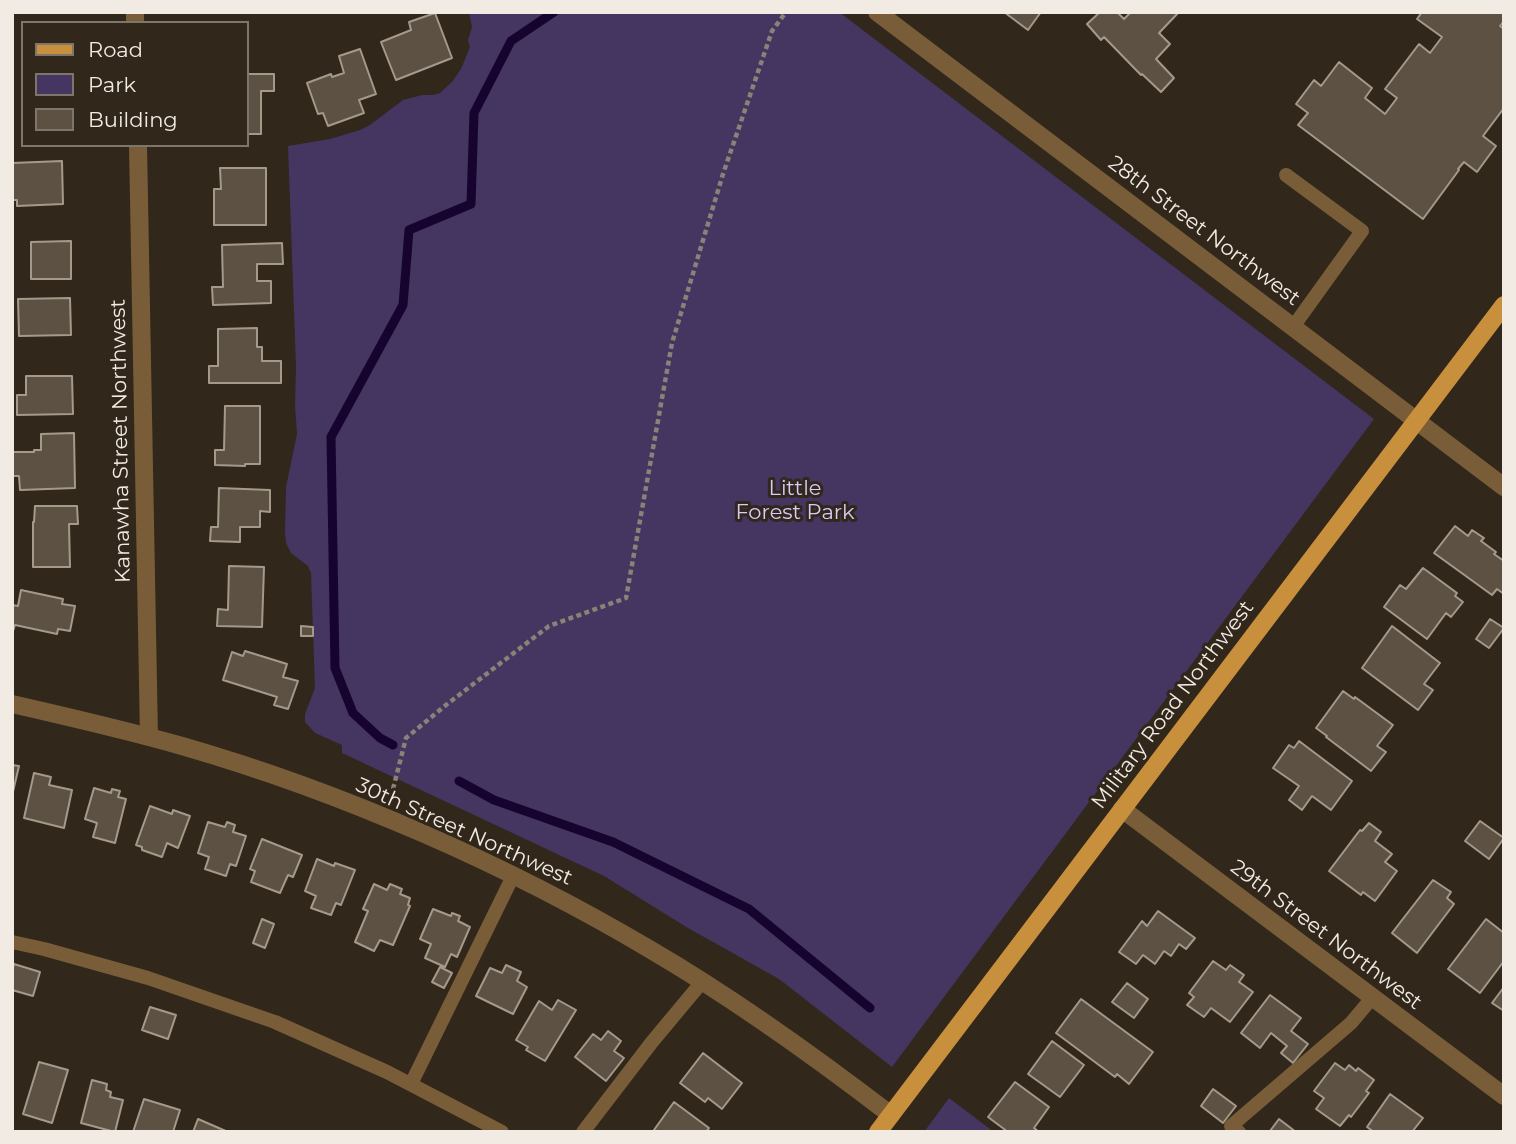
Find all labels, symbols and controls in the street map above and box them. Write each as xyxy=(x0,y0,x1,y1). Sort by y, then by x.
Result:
legend xyxy=(21,21,248,147)
text: Road xyxy=(88,37,143,62)
text: Park xyxy=(88,72,136,97)
text: Building xyxy=(88,107,178,132)
street label: 28th Street Northwest xyxy=(1103,151,1305,311)
street label: Kanawha Street Northwest xyxy=(106,299,136,583)
park label: Little Forest Park xyxy=(735,476,855,526)
street label: Military Road Northwest xyxy=(1087,596,1259,814)
street label: 30th Street Northwest xyxy=(352,773,576,891)
street label: 29th Street Northwest xyxy=(1225,855,1427,1015)

